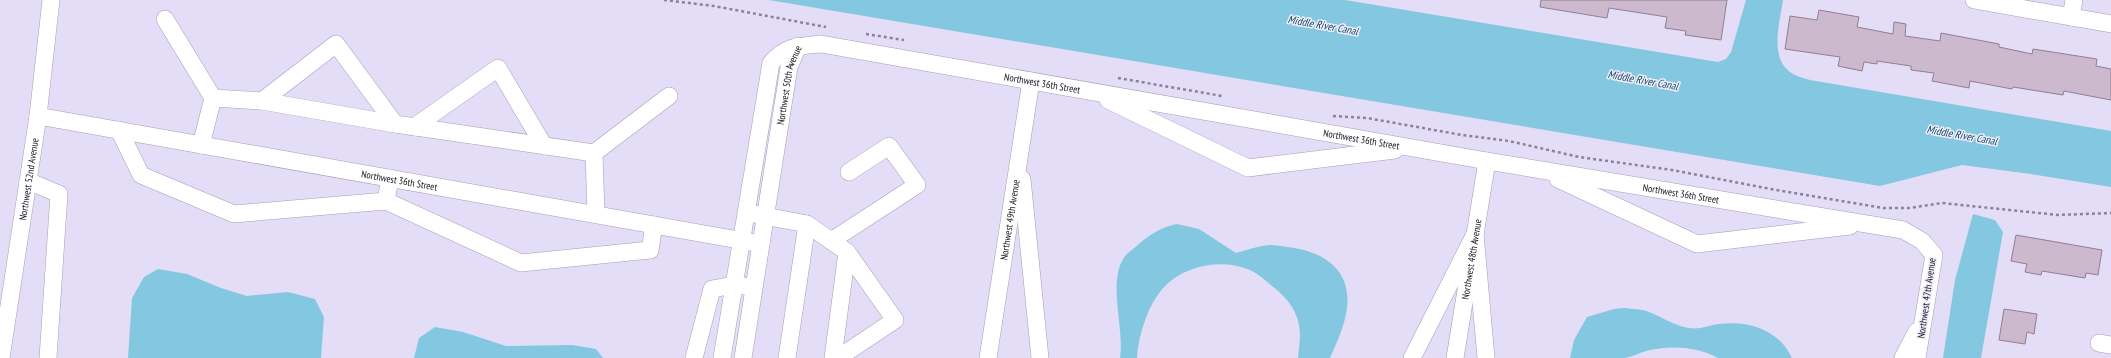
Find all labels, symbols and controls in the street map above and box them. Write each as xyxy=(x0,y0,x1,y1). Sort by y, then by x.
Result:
water label: Middle River Canal xyxy=(1287,12,1361,38)
street label: Northwest 50th Avenue xyxy=(774,43,805,126)
water label: Middle River Canal xyxy=(1607,67,1681,93)
street label: Northwest 36th Street xyxy=(1003,70,1082,96)
water label: Middle River Canal xyxy=(1926,122,2000,148)
street label: Northwest 36th Street xyxy=(1322,126,1401,153)
street label: Northwest 52nd Avenue xyxy=(16,137,42,221)
street label: Northwest 36th Street xyxy=(360,167,439,194)
street label: Northwest 49th Avenue xyxy=(997,179,1023,261)
street label: Northwest 36th Street xyxy=(1642,181,1720,206)
street label: Northwest 48th Avenue xyxy=(1459,218,1484,301)
street label: Northwest 47th Avenue xyxy=(1914,257,1939,339)

